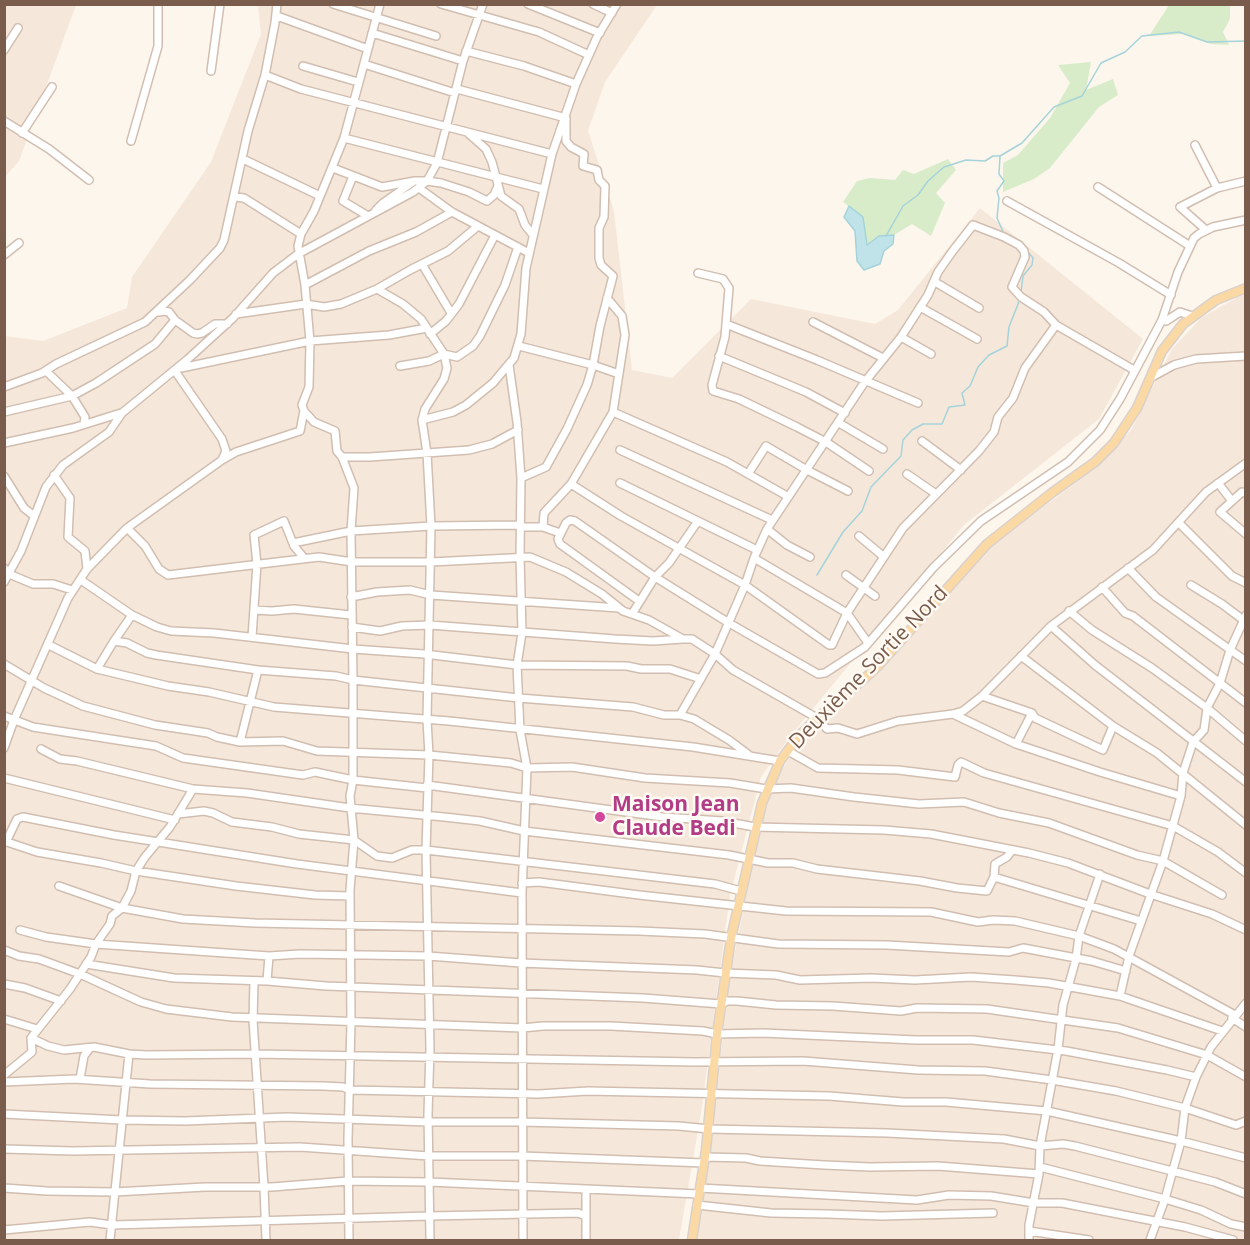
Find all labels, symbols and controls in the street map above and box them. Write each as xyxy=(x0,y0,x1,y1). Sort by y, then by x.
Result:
street label: Deuxième Sortie Nord xyxy=(784,581,954,755)
place label: Maison Jean Claude Bedi xyxy=(612,792,739,842)
marker: Maison Jean Claude Bedi xyxy=(593,810,607,824)

